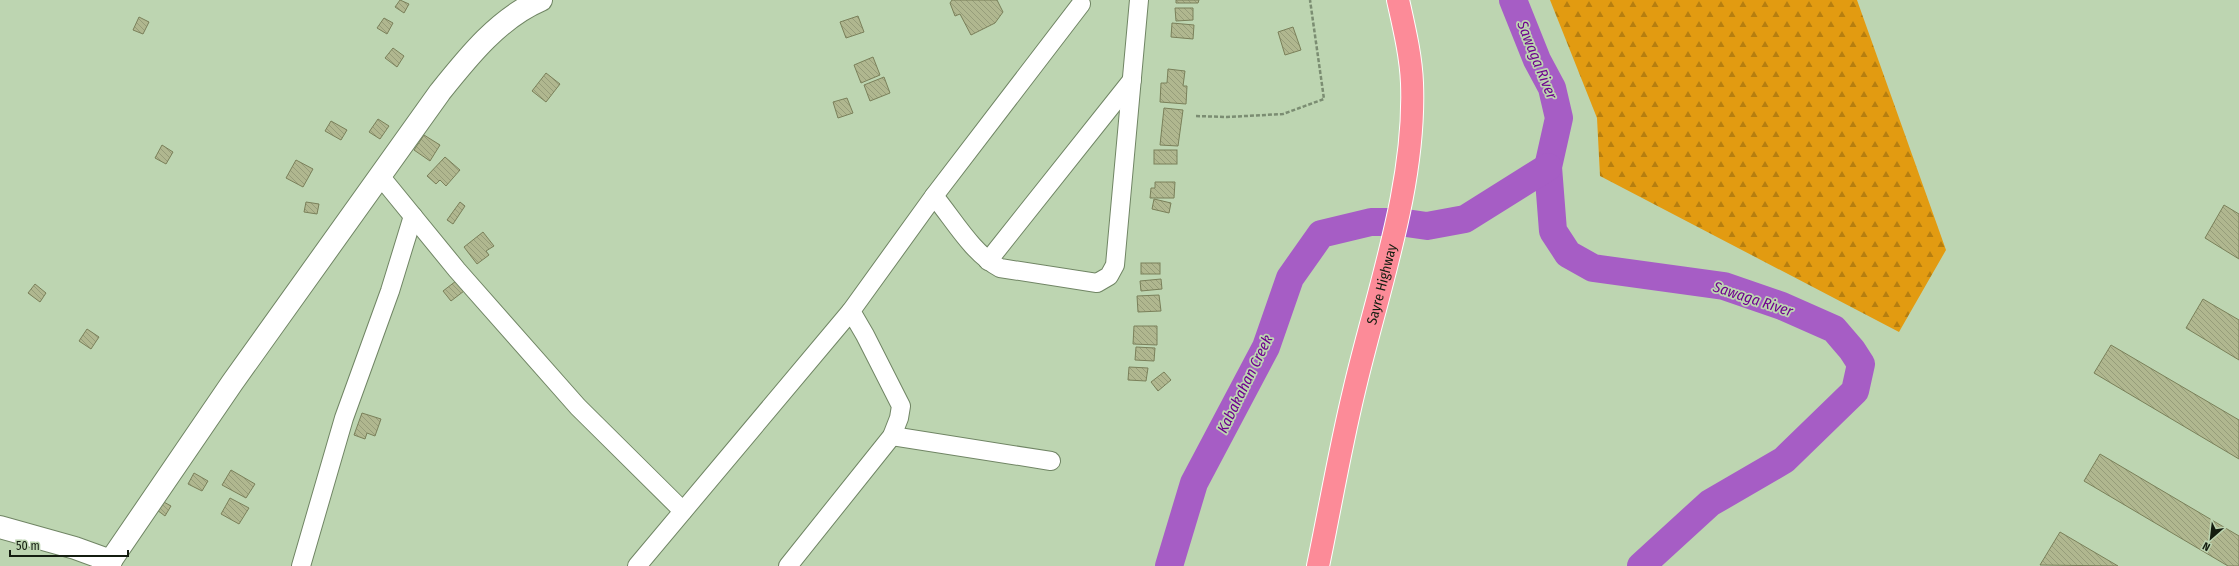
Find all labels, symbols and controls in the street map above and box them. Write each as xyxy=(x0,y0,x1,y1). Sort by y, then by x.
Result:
water label: Sawaga River xyxy=(1513,17,1561,102)
street label: Sayre Highway xyxy=(1363,242,1401,326)
water label: Sawaga River xyxy=(1710,277,1796,321)
water label: Kabakahan Creek xyxy=(1213,331,1277,436)
north arrow xyxy=(2191,518,2231,558)
scale bar xyxy=(10,532,128,558)
text: 50 m xyxy=(16,539,40,553)
text: N xyxy=(2201,539,2213,554)

